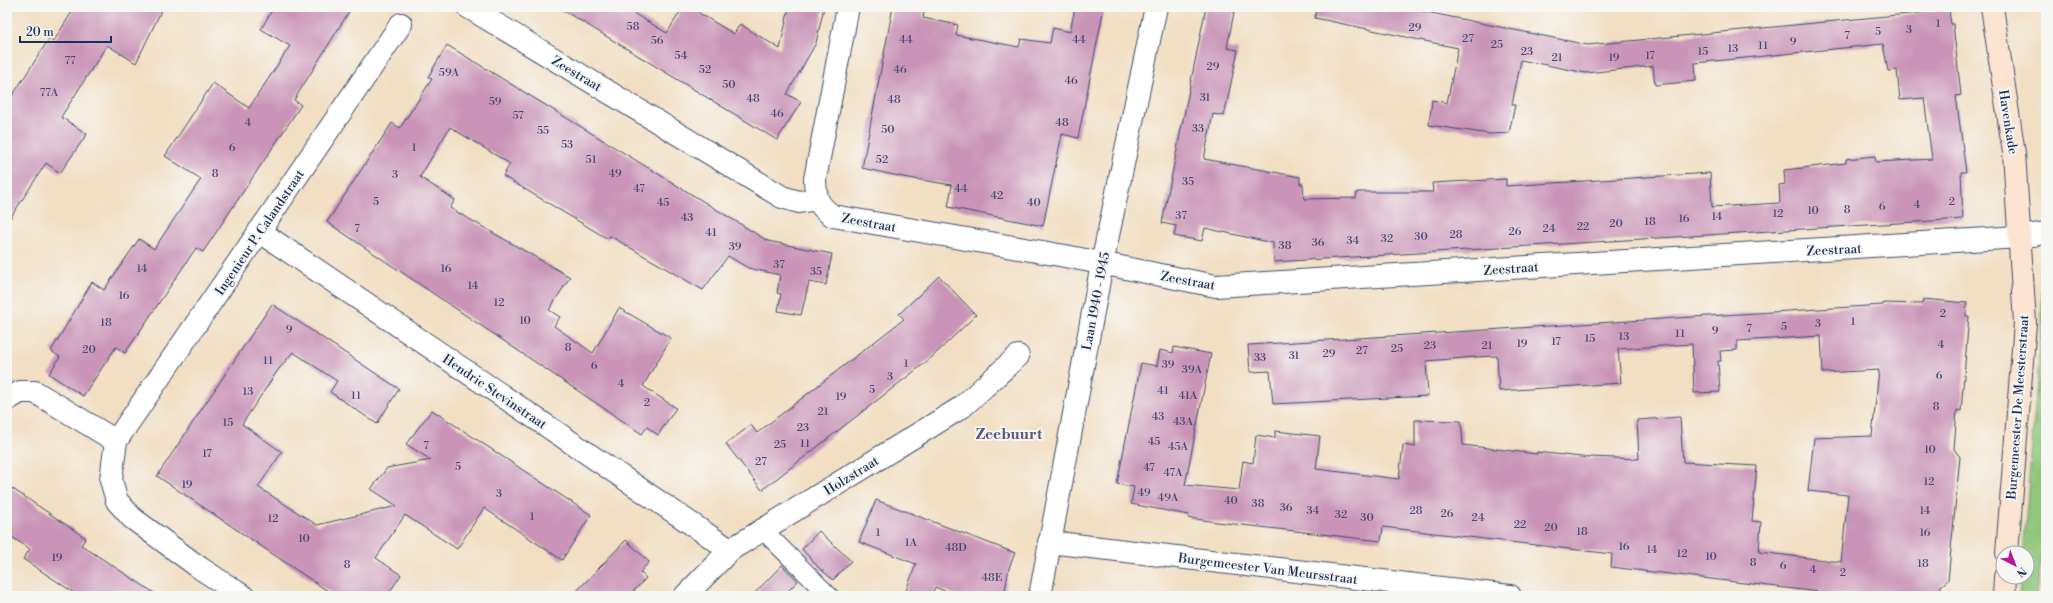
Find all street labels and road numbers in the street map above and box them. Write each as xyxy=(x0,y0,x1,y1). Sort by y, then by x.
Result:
street label: Zeestraat xyxy=(549,53,605,95)
street label: Havenkade xyxy=(1995,89,2021,156)
street label: Ingenieur P. Calandstraat xyxy=(212,166,308,298)
street label: Zeestraat xyxy=(840,210,898,236)
street label: Zeestraat xyxy=(1806,241,1862,259)
street label: Laan 1940 - 1945 xyxy=(1079,251,1113,352)
street label: Zeestraat xyxy=(1483,259,1540,279)
street label: Zeestraat xyxy=(1159,268,1217,294)
street label: Burgemeester De Meesterstraat xyxy=(2003,314,2032,501)
street label: Hendric Stevinstraat xyxy=(439,351,550,433)
street label: Holzstraat xyxy=(821,453,882,499)
street label: Burgemeester Van Meursstraat xyxy=(1176,550,1359,588)

